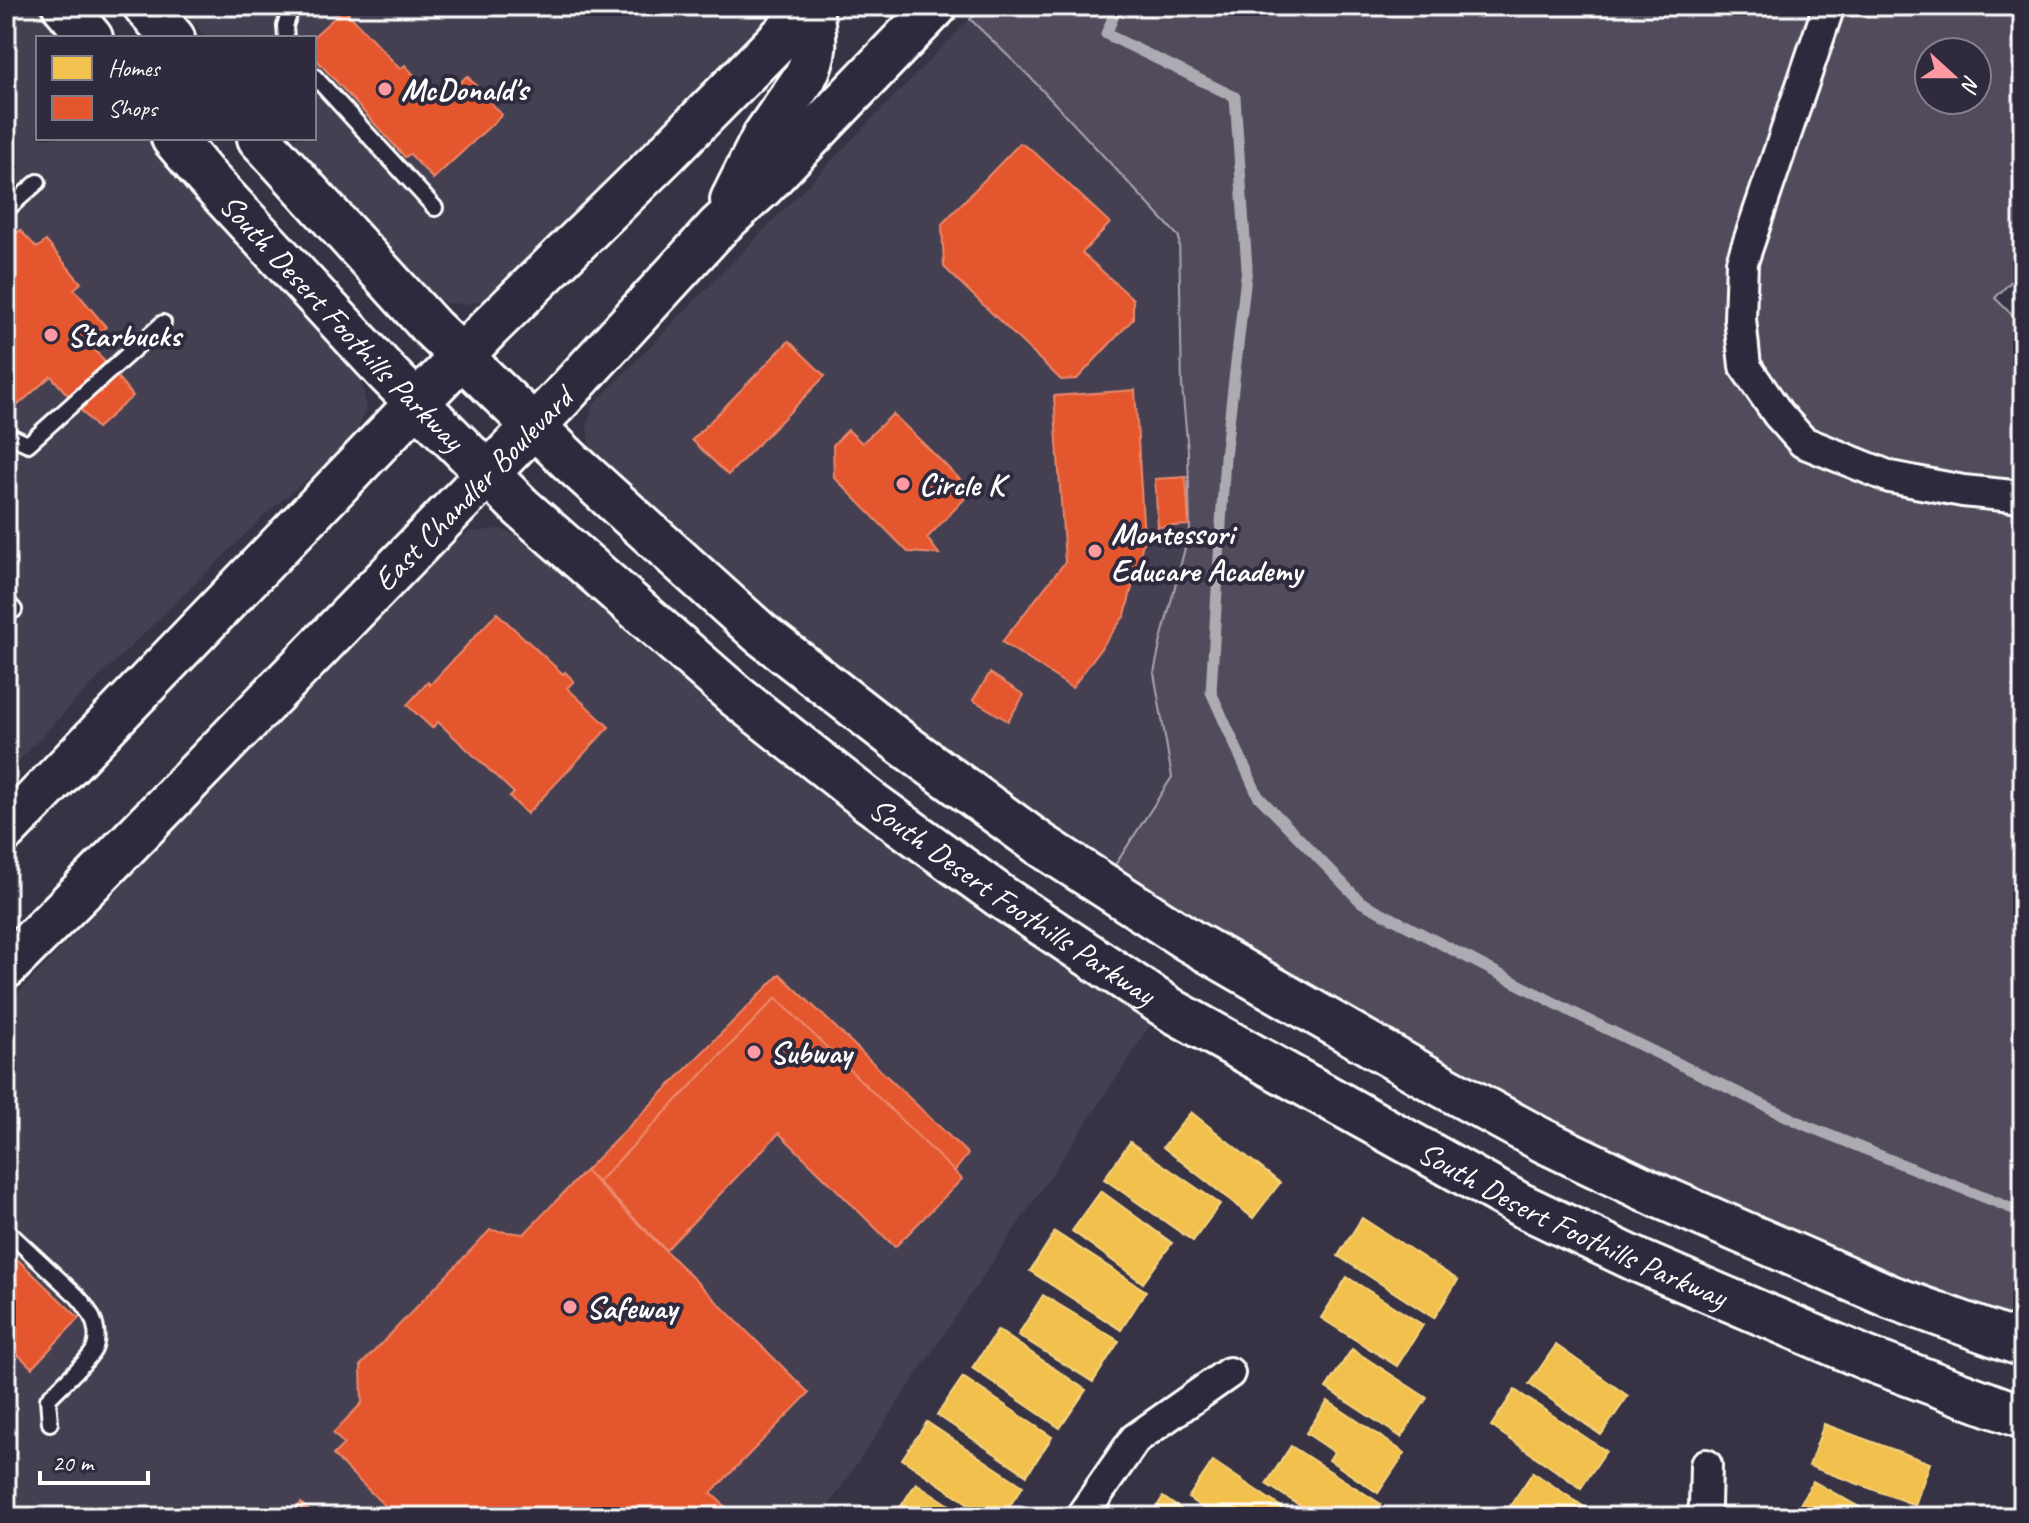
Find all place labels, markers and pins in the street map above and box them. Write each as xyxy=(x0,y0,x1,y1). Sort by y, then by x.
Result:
place label: McDonald's xyxy=(401,69,530,110)
marker: McDonald's xyxy=(376,80,394,98)
place label: Starbucks xyxy=(67,315,184,356)
marker: Starbucks xyxy=(42,326,60,344)
place label: Circle K xyxy=(919,464,1011,505)
marker: Circle K xyxy=(894,475,912,493)
place label: Montessori Educare Academy xyxy=(1111,513,1305,591)
marker: Montessori Educare Academy xyxy=(1086,542,1104,560)
place label: Subway xyxy=(770,1032,855,1073)
marker: Subway xyxy=(745,1043,763,1061)
place label: Safeway xyxy=(586,1287,680,1328)
marker: Safeway xyxy=(561,1298,579,1316)

